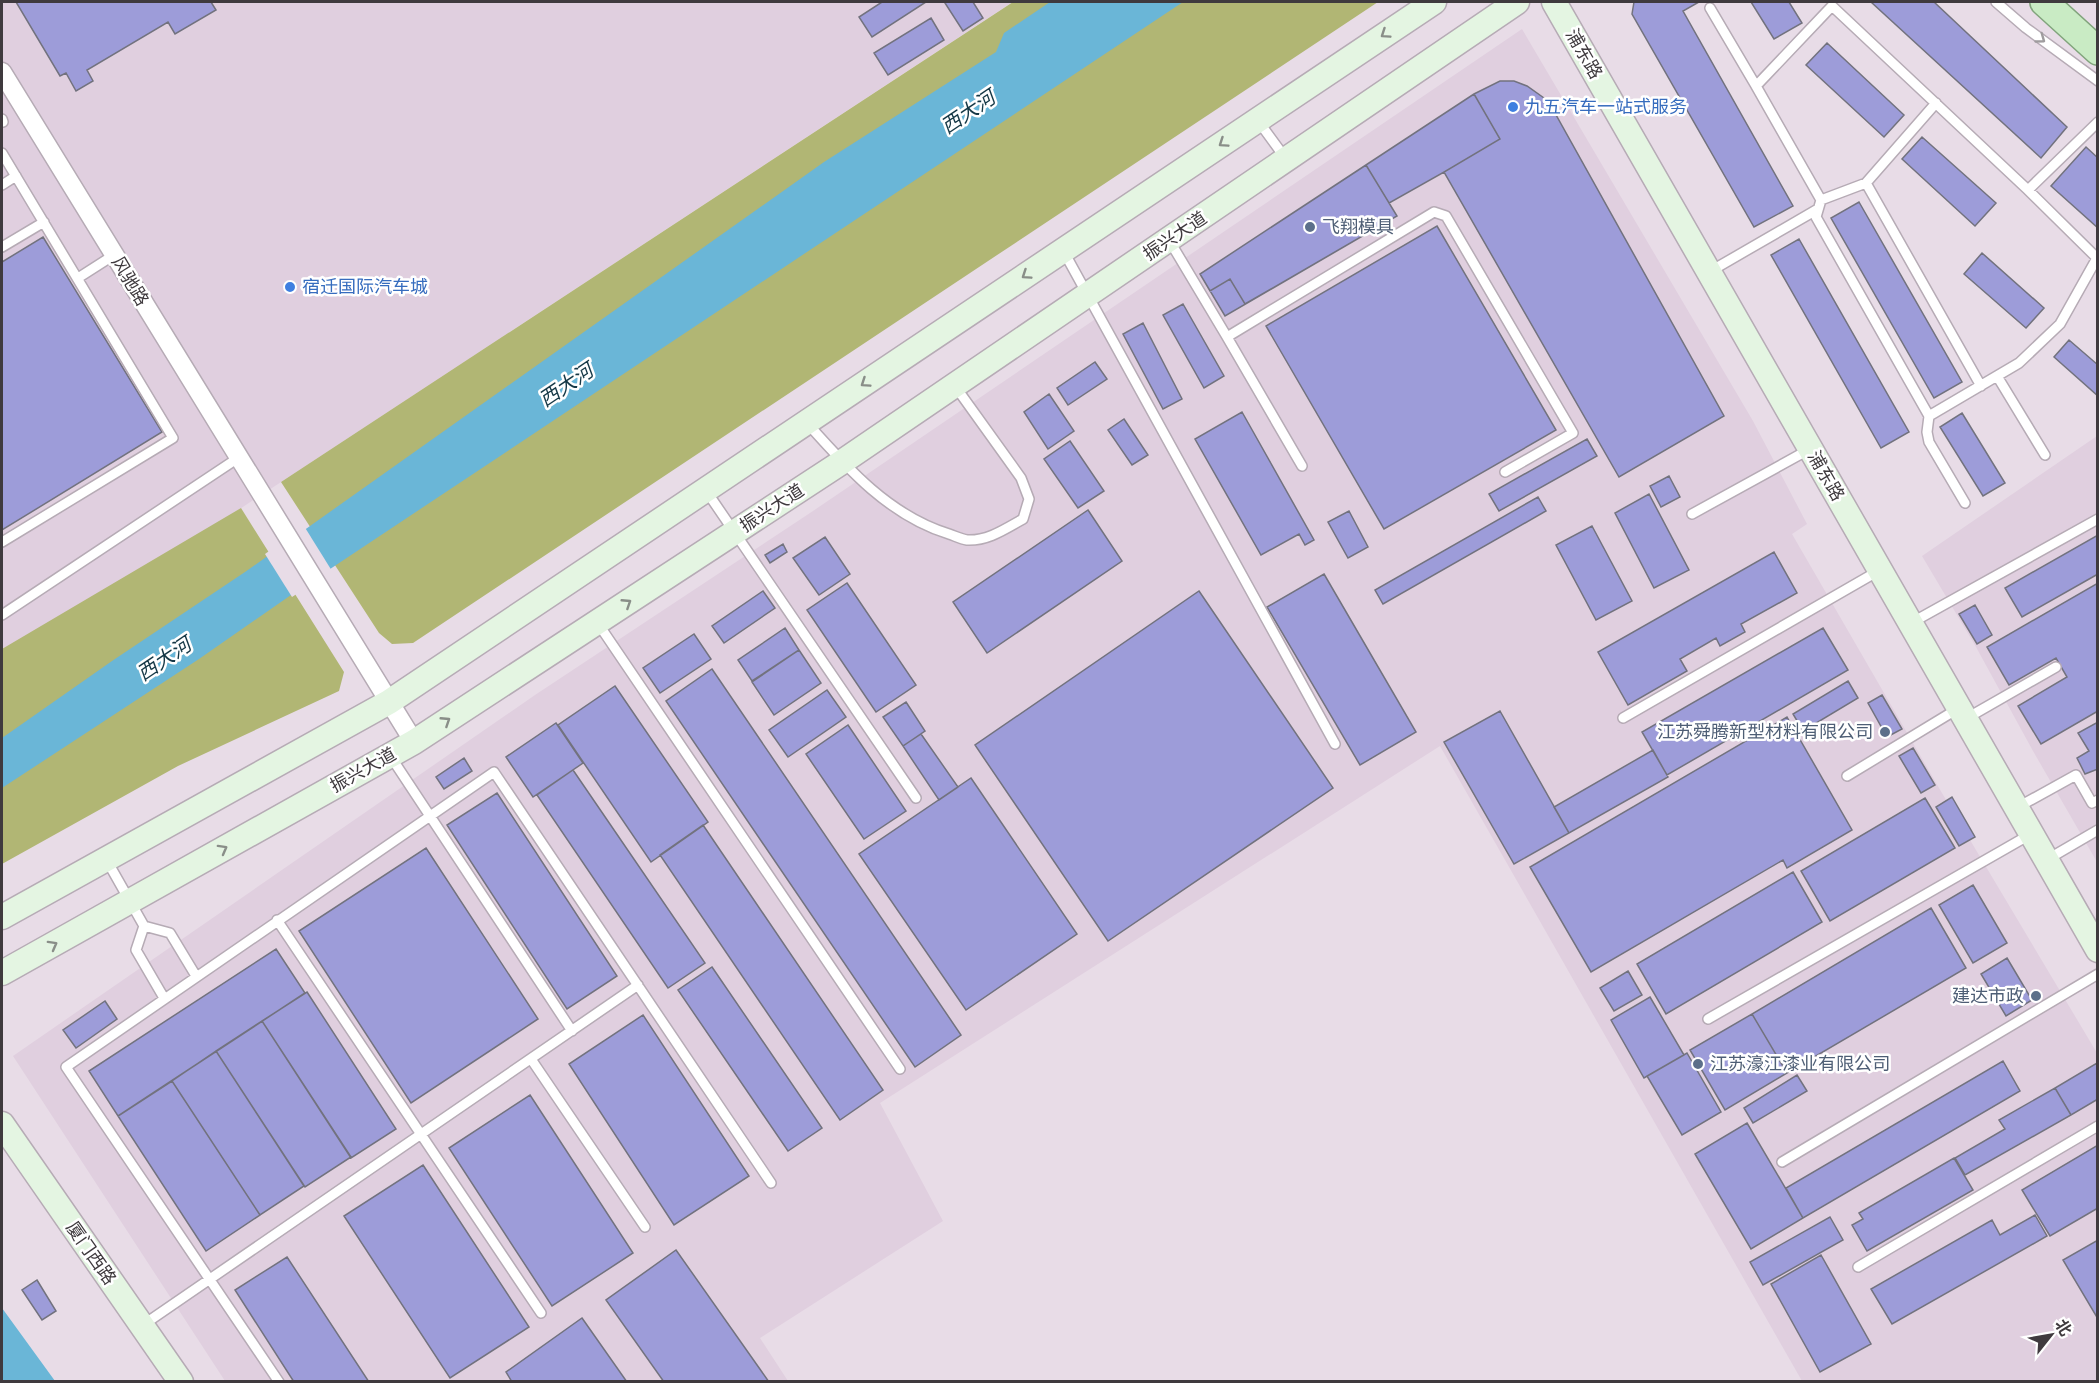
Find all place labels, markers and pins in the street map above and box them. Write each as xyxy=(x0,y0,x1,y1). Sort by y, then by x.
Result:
place label: 九五汽车一站式服务 xyxy=(1525,94,1687,118)
marker: 九五汽车一站式服务 xyxy=(1506,100,1520,114)
place label: 飞翔模具 xyxy=(1322,214,1394,238)
marker: 飞翔模具 xyxy=(1303,220,1317,234)
place label: 宿迁国际汽车城 xyxy=(302,274,428,298)
marker: 宿迁国际汽车城 xyxy=(283,280,297,294)
place label: 江苏舜腾新型材料有限公司 xyxy=(1657,719,1873,743)
marker: 江苏舜腾新型材料有限公司 xyxy=(1878,725,1892,739)
place label: 建达市政 xyxy=(1952,983,2024,1007)
marker: 建达市政 xyxy=(2029,989,2043,1003)
place label: 江苏濠江漆业有限公司 xyxy=(1710,1051,1890,1075)
marker: 江苏濠江漆业有限公司 xyxy=(1691,1057,1705,1071)

